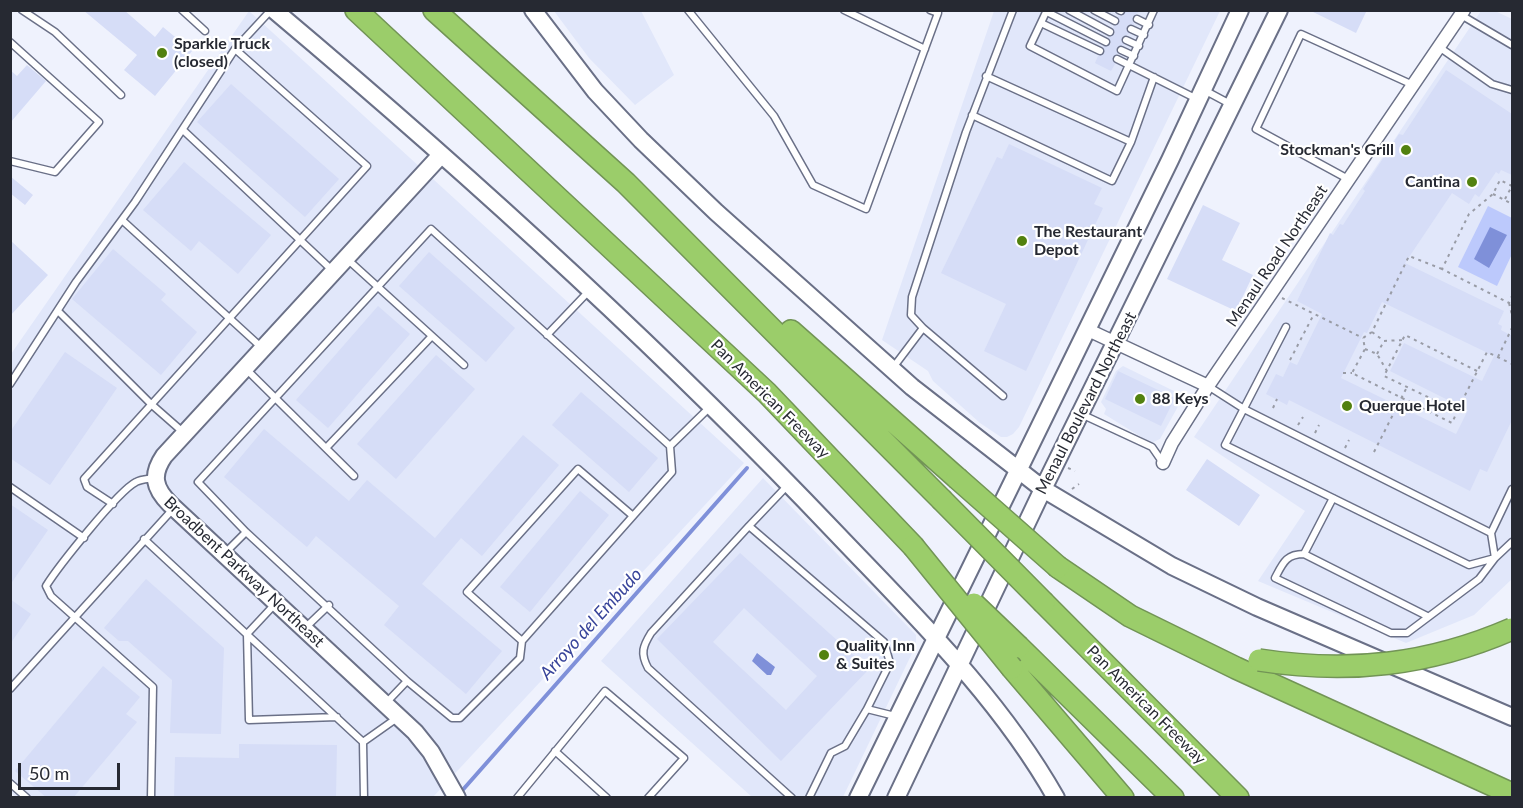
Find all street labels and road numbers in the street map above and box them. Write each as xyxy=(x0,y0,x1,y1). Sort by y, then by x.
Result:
street label: Menaul Road Northeast xyxy=(1222,181,1332,331)
street label: Menaul Boulevard Northeast xyxy=(1032,309,1140,497)
street label: Pan American Freeway xyxy=(707,336,833,462)
street label: Broadbent Parkway Northeast xyxy=(160,493,328,651)
street label: Pan American Freeway xyxy=(1083,642,1209,768)

